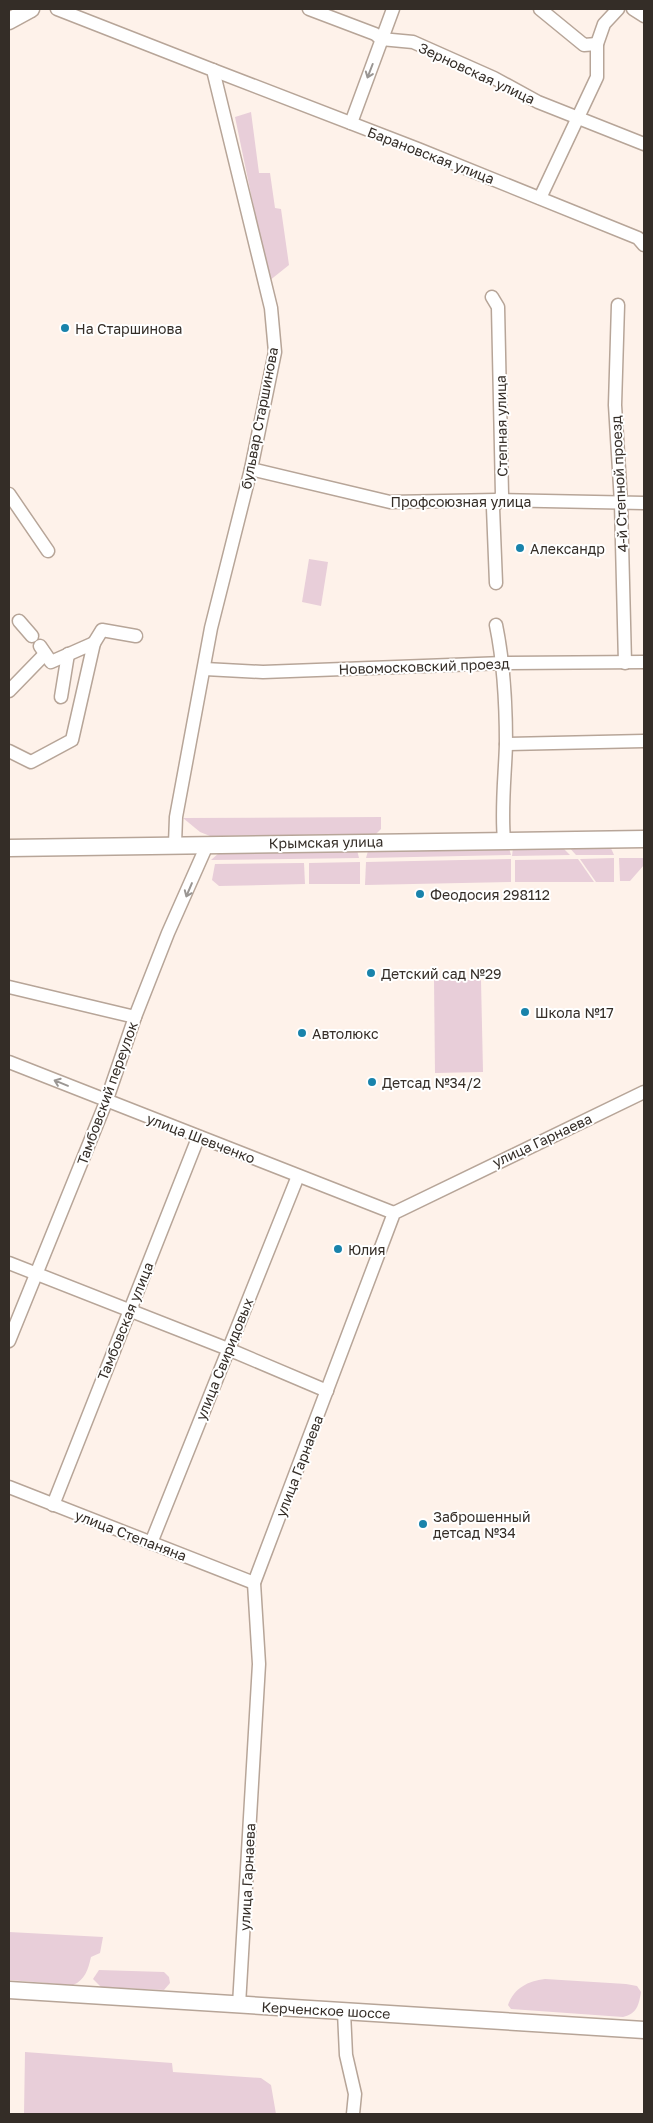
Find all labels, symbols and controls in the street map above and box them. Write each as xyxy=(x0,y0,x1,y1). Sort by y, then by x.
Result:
street label: Зерновская улица xyxy=(416,39,538,107)
one-way arrow xyxy=(365,63,374,78)
street label: Барановская улица xyxy=(365,123,497,187)
place label: На Старшинова xyxy=(75,320,182,337)
marker: На Старшинова xyxy=(59,322,71,334)
street label: бульвар Старшинова xyxy=(237,346,281,490)
street label: Степная улица xyxy=(492,375,510,477)
street label: 4-й Степной проезд xyxy=(607,415,631,553)
street label: Профсоюзная улица xyxy=(390,493,532,510)
place label: Александр xyxy=(530,540,605,557)
marker: Александр xyxy=(514,542,526,554)
street label: Новомосковский проезд xyxy=(338,655,510,677)
street label: Крымская улица xyxy=(269,833,383,851)
one-way arrow xyxy=(183,882,193,897)
place label: Феодосия 298112 xyxy=(430,886,550,903)
marker: Феодосия 298112 xyxy=(414,888,426,900)
place label: Детский сад №29 xyxy=(381,965,501,982)
marker: Детский сад №29 xyxy=(365,967,377,979)
place label: Школа №17 xyxy=(535,1004,614,1021)
marker: Школа №17 xyxy=(519,1006,531,1018)
street label: Тамбовский переулок xyxy=(73,1019,141,1167)
place label: Автолюкс xyxy=(312,1025,379,1042)
marker: Автолюкс xyxy=(296,1027,308,1039)
place label: Детсад №34/2 xyxy=(382,1074,481,1091)
marker: Детсад №34/2 xyxy=(366,1076,378,1088)
one-way arrow xyxy=(54,1078,69,1088)
street label: улица Шевченко xyxy=(144,1110,258,1166)
street label: улица Гарнаева xyxy=(490,1110,594,1170)
place label: Юлия xyxy=(348,1241,386,1258)
marker: Юлия xyxy=(332,1243,344,1255)
street label: Тамбовская улица xyxy=(94,1259,156,1383)
street label: улица Свиридовых xyxy=(192,1295,256,1423)
street label: улица Гарнаева xyxy=(272,1413,326,1519)
street label: улица Степаняна xyxy=(73,1506,189,1564)
place label: Заброшенный детсад №34 xyxy=(433,1508,531,1541)
marker: Заброшенный детсад №34 xyxy=(417,1518,429,1530)
street label: улица Гарнаева xyxy=(236,1823,258,1931)
street label: Керченское шоссе xyxy=(261,1998,391,2022)

